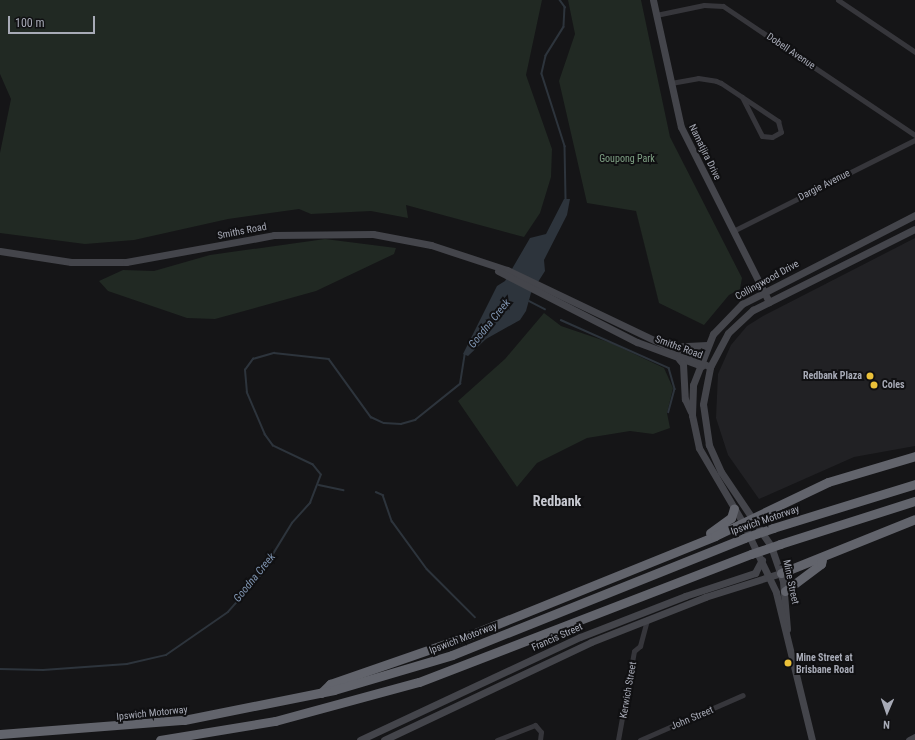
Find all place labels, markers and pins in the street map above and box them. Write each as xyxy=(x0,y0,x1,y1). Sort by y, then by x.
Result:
place label: Redbank Plaza xyxy=(803,370,862,382)
marker: Redbank Plaza xyxy=(865,371,875,381)
place label: Coles xyxy=(882,379,905,391)
marker: Coles xyxy=(869,380,879,390)
place label: Mine Street at Brisbane Road xyxy=(796,651,854,674)
marker: Mine Street at Brisbane Road xyxy=(783,658,793,668)

